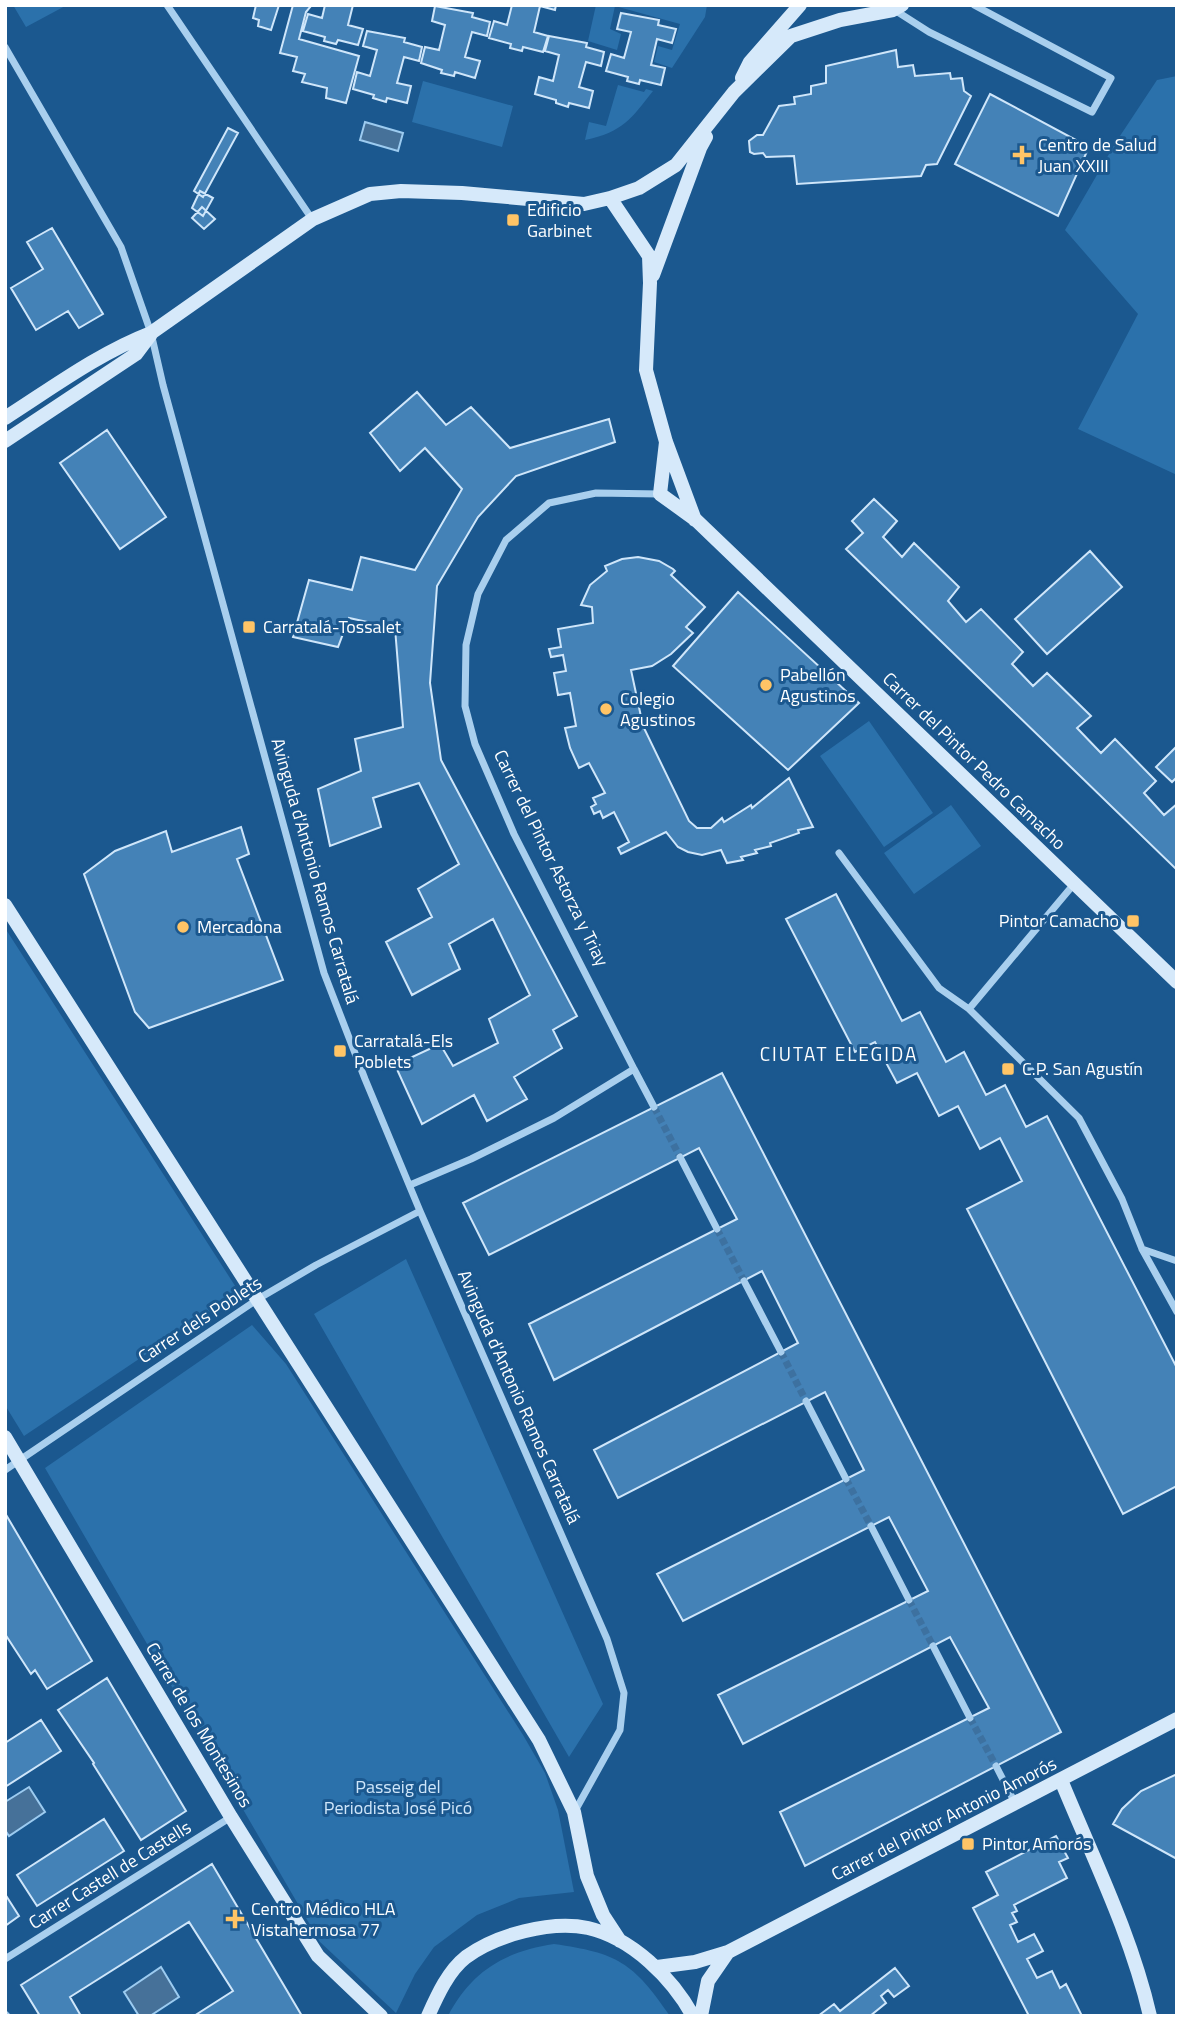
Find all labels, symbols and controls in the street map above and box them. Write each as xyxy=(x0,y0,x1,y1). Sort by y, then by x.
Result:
place label: Centro de Salud Juan XXIII xyxy=(1038,131,1157,179)
marker: Centro de Salud Juan XXIII xyxy=(1012,145,1032,165)
place label: Edificio Garbinet xyxy=(527,196,592,244)
marker: Edificio Garbinet xyxy=(505,212,521,228)
place label: Carratalá-Tossalet xyxy=(263,613,402,640)
marker: Carratalá-Tossalet xyxy=(241,619,257,635)
place label: Pabellón Agustinos xyxy=(780,661,856,709)
street label: Carrer del Pintor Pedro Camacho xyxy=(877,666,1072,856)
marker: Pabellón Agustinos xyxy=(758,677,774,693)
place label: Colegio Agustinos xyxy=(620,685,696,733)
marker: Colegio Agustinos xyxy=(598,701,614,717)
street label: Avinguda d'Antonio Ramos Carratalá xyxy=(265,735,366,1007)
street label: Carrer del Pintor Astorza y Triay xyxy=(487,745,616,971)
place label: Pintor Camacho xyxy=(999,907,1119,934)
place label: Mercadona xyxy=(197,913,282,940)
marker: Pintor Camacho xyxy=(1125,913,1141,929)
marker: Mercadona xyxy=(175,919,191,935)
place label: Carratalá-Els Poblets xyxy=(354,1027,453,1075)
district label: CIUTAT ELEGIDA xyxy=(760,1039,918,1068)
marker: Carratalá-Els Poblets xyxy=(332,1043,348,1059)
place label: C.P. San Agustín xyxy=(1022,1055,1143,1082)
marker: C.P. San Agustín xyxy=(1000,1061,1016,1077)
street label: Avinguda d'Antonio Ramos Carratalá xyxy=(451,1265,588,1528)
street label: Carrer dels Poblets xyxy=(132,1269,267,1370)
street label: Carrer de los Montesinos xyxy=(139,1637,260,1812)
street label: Carrer del Pintor Antonio Amorós xyxy=(826,1750,1061,1887)
park label: Passeig del Periodista José Picó xyxy=(324,1773,472,1821)
street label: Carrer Castell de Castells xyxy=(23,1814,196,1936)
place label: Pintor Amorós xyxy=(982,1830,1091,1857)
marker: Pintor Amorós xyxy=(960,1836,976,1852)
place label: Centro Médico HLA Vistahermosa 77 xyxy=(251,1895,396,1943)
marker: Centro Médico HLA Vistahermosa 77 xyxy=(225,1909,245,1929)

